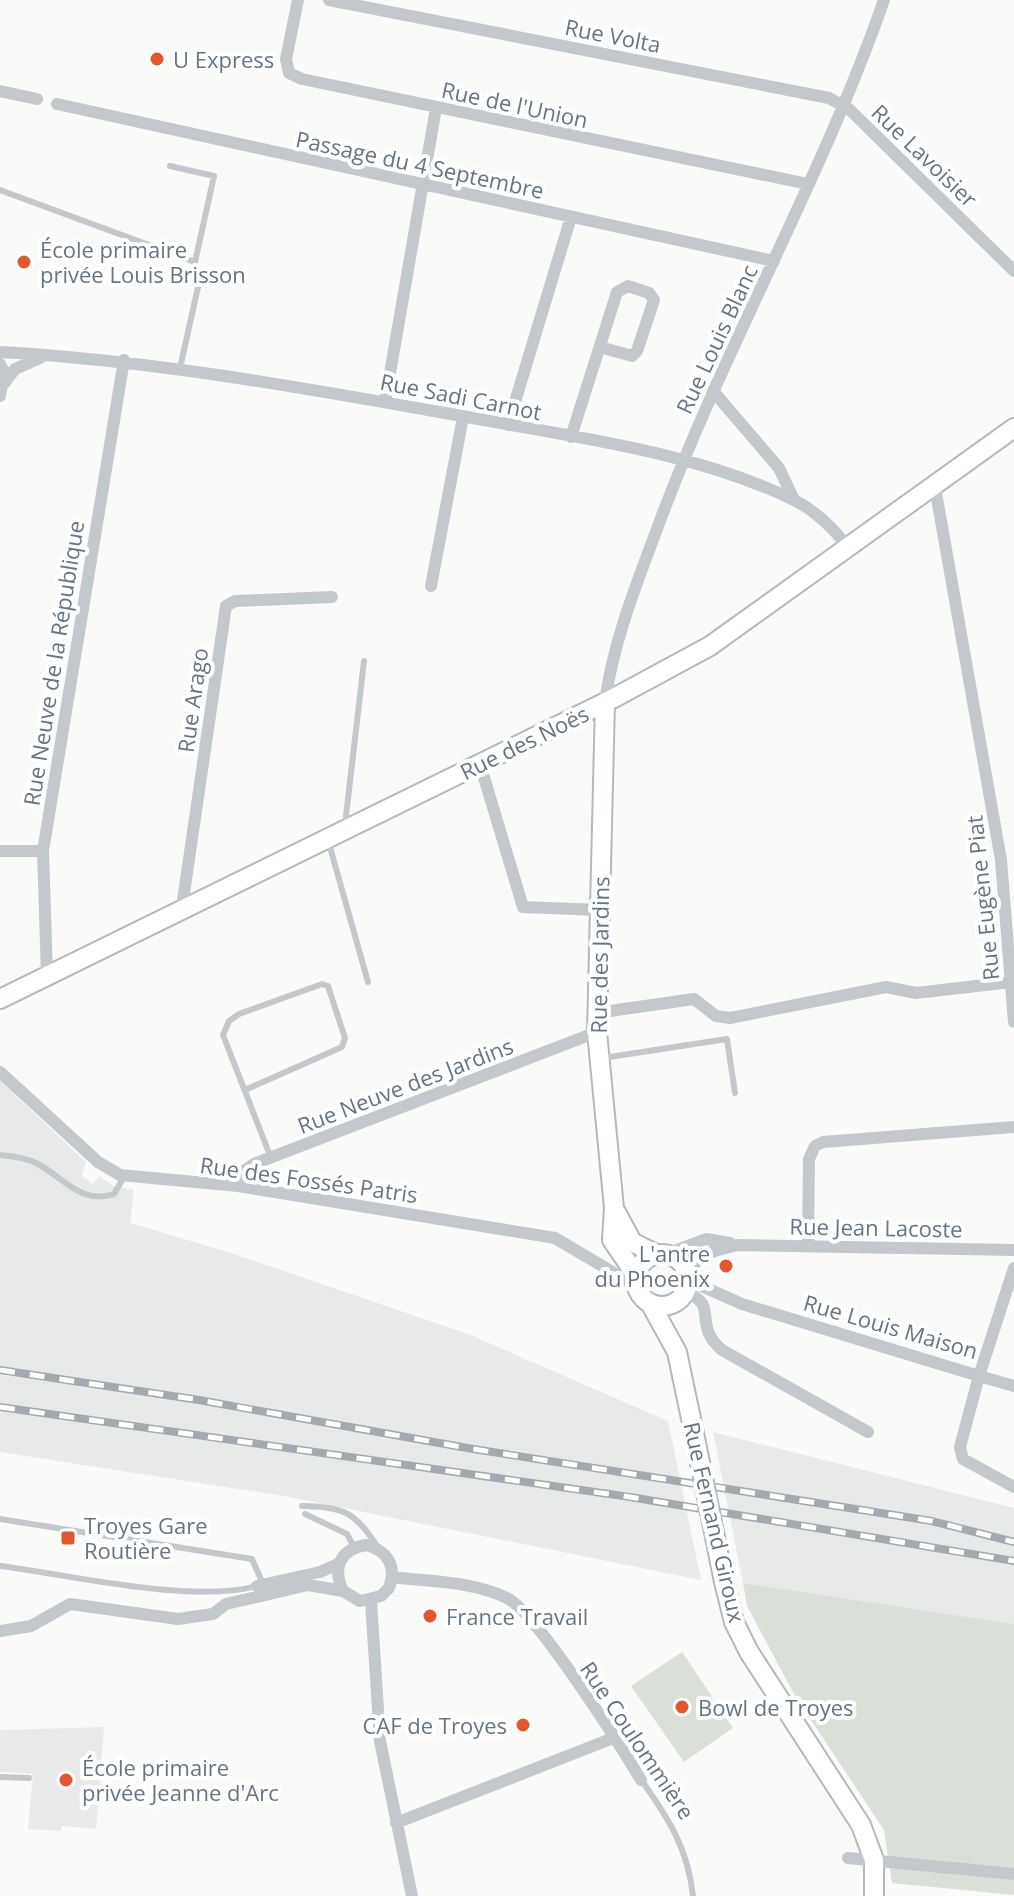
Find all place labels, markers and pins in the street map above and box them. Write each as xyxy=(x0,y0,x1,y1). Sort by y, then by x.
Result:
place label: U Express xyxy=(173,44,274,74)
marker: U Express xyxy=(148,50,166,68)
place label: École primaire privée Louis Brisson xyxy=(40,234,246,289)
marker: École primaire privée Louis Brisson xyxy=(15,253,33,271)
place label: L'antre du Phoenix xyxy=(594,1238,710,1293)
marker: L'antre du Phoenix xyxy=(717,1257,735,1275)
place label: Troyes Gare Routière xyxy=(84,1510,207,1565)
marker: Troyes Gare Routière xyxy=(59,1529,77,1547)
place label: France Travail xyxy=(446,1601,588,1631)
marker: France Travail xyxy=(421,1607,439,1625)
place label: Bowl de Troyes xyxy=(698,1692,854,1722)
marker: Bowl de Troyes xyxy=(673,1698,691,1716)
place label: CAF de Troyes xyxy=(362,1710,507,1740)
marker: CAF de Troyes xyxy=(514,1716,532,1734)
place label: École primaire privée Jeanne d'Arc xyxy=(82,1752,279,1807)
marker: École primaire privée Jeanne d'Arc xyxy=(57,1771,75,1789)

